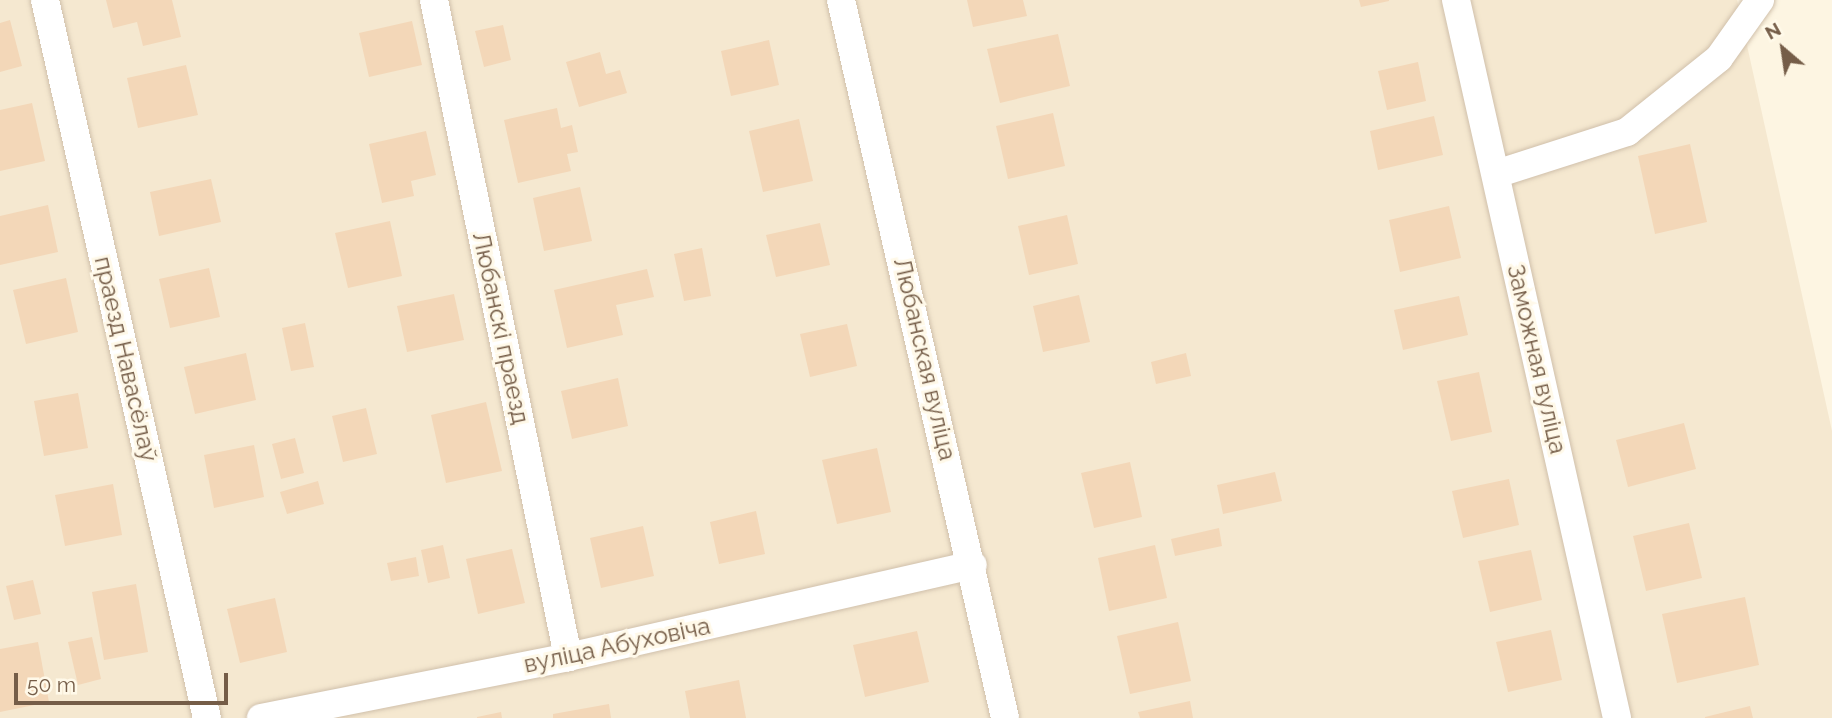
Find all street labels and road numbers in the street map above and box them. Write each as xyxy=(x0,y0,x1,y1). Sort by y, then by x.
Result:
street label: Любанскі праезд xyxy=(467,229,535,427)
street label: праезд Навасёлаў xyxy=(88,254,164,464)
street label: Любанская вуліца xyxy=(888,255,962,463)
street label: Заможная вуліца xyxy=(1501,261,1573,457)
street label: вуліца Абуховіча xyxy=(521,611,713,679)

